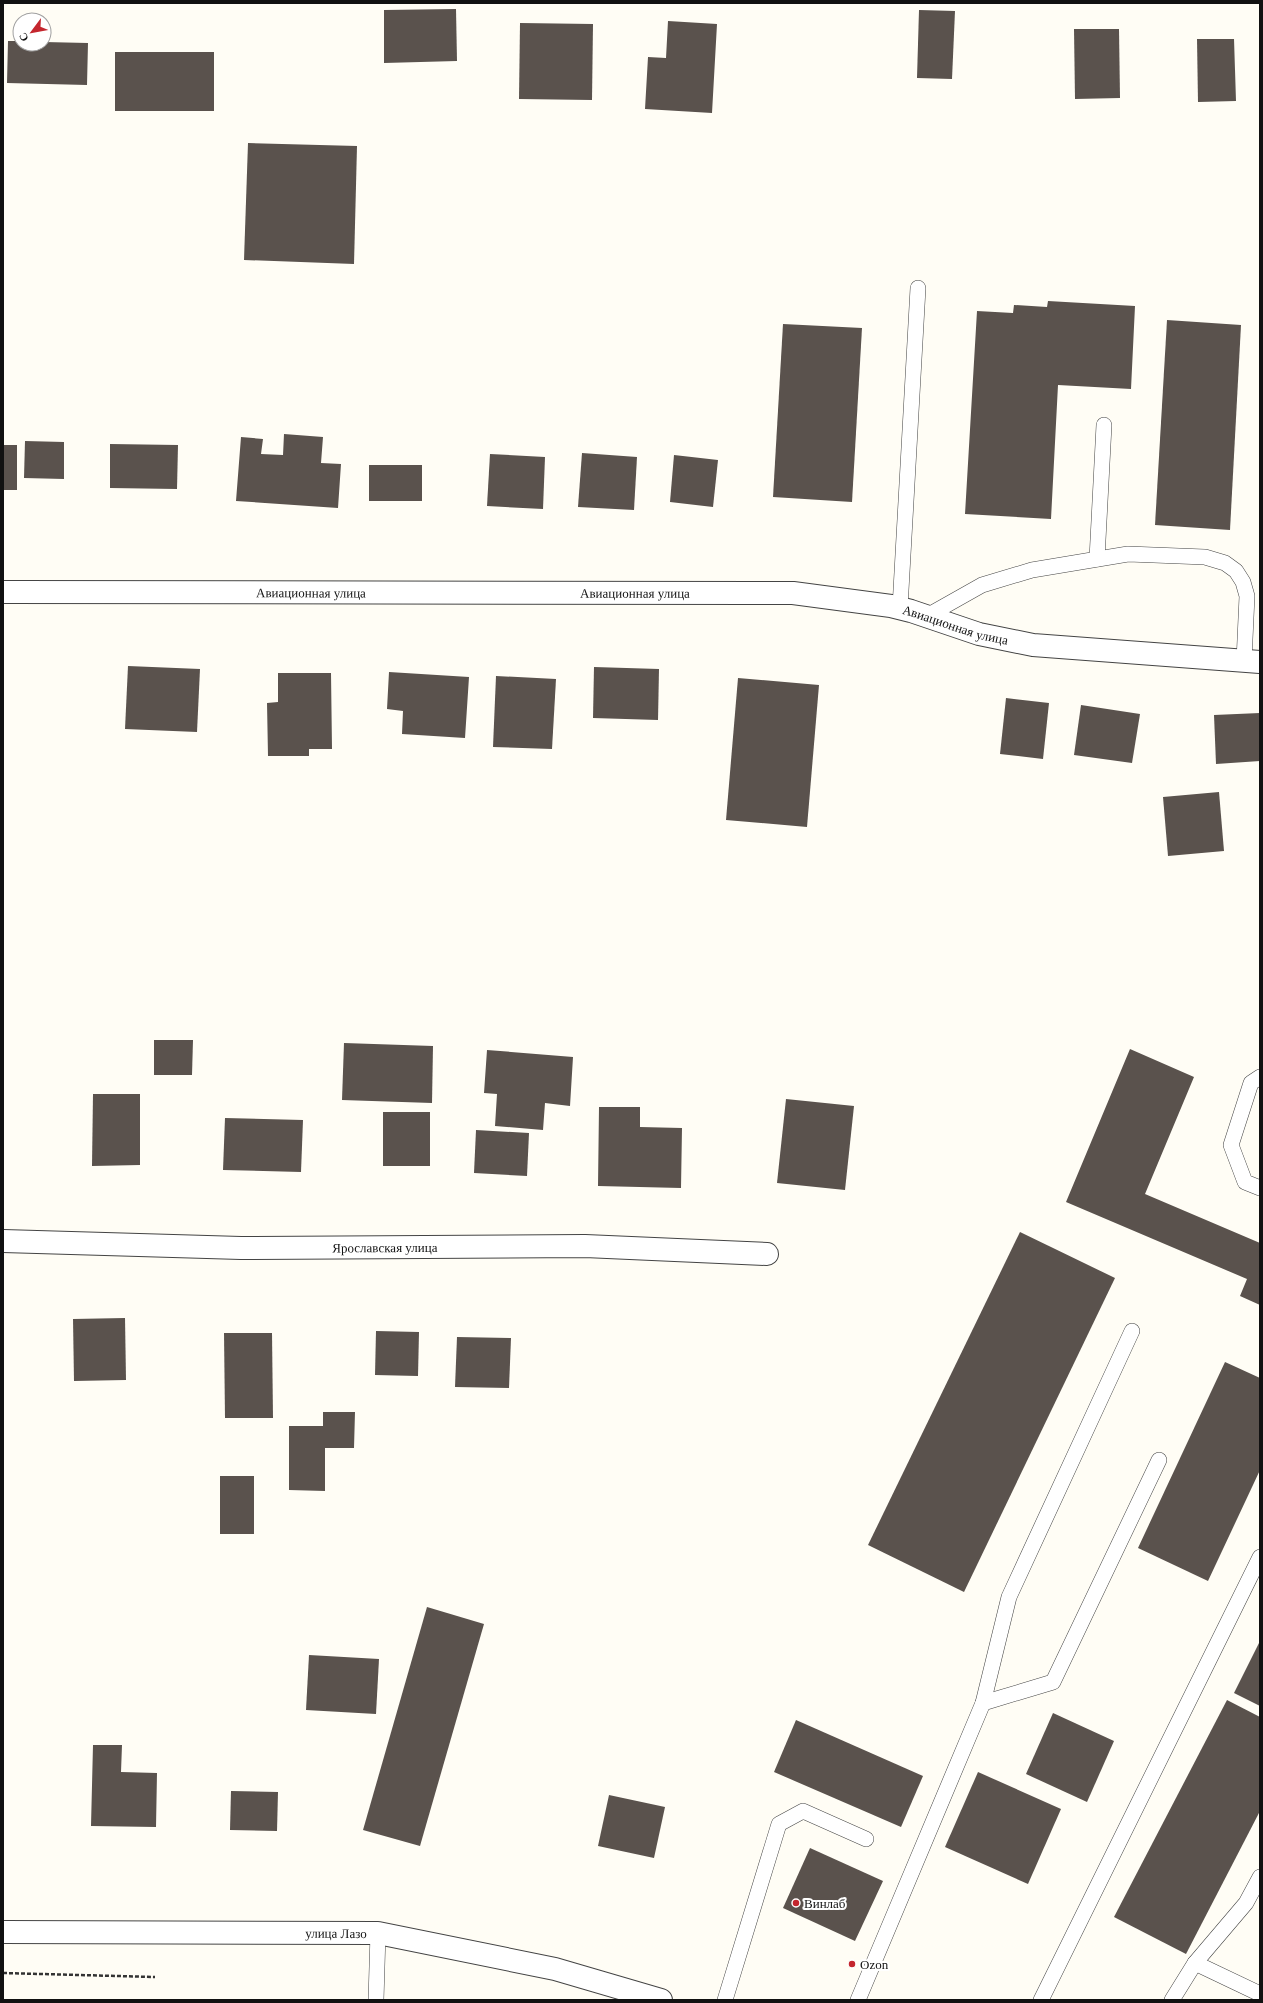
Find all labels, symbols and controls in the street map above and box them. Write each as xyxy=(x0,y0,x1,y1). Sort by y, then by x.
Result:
north arrow xyxy=(12,12,52,52)
text: С xyxy=(16,31,31,44)
street label: Авиационная улица xyxy=(256,585,366,600)
street label: Авиационная улица xyxy=(580,585,690,600)
street label: Авиационная улица xyxy=(901,602,1010,647)
street label: Ярославская улица xyxy=(332,1239,438,1255)
place label: Винлаб xyxy=(804,1896,846,1911)
marker: Винлаб xyxy=(791,1898,801,1908)
street label: улица Лазо xyxy=(305,1925,367,1940)
place label: Ozon xyxy=(860,1957,889,1972)
marker: Ozon xyxy=(847,1959,857,1969)

